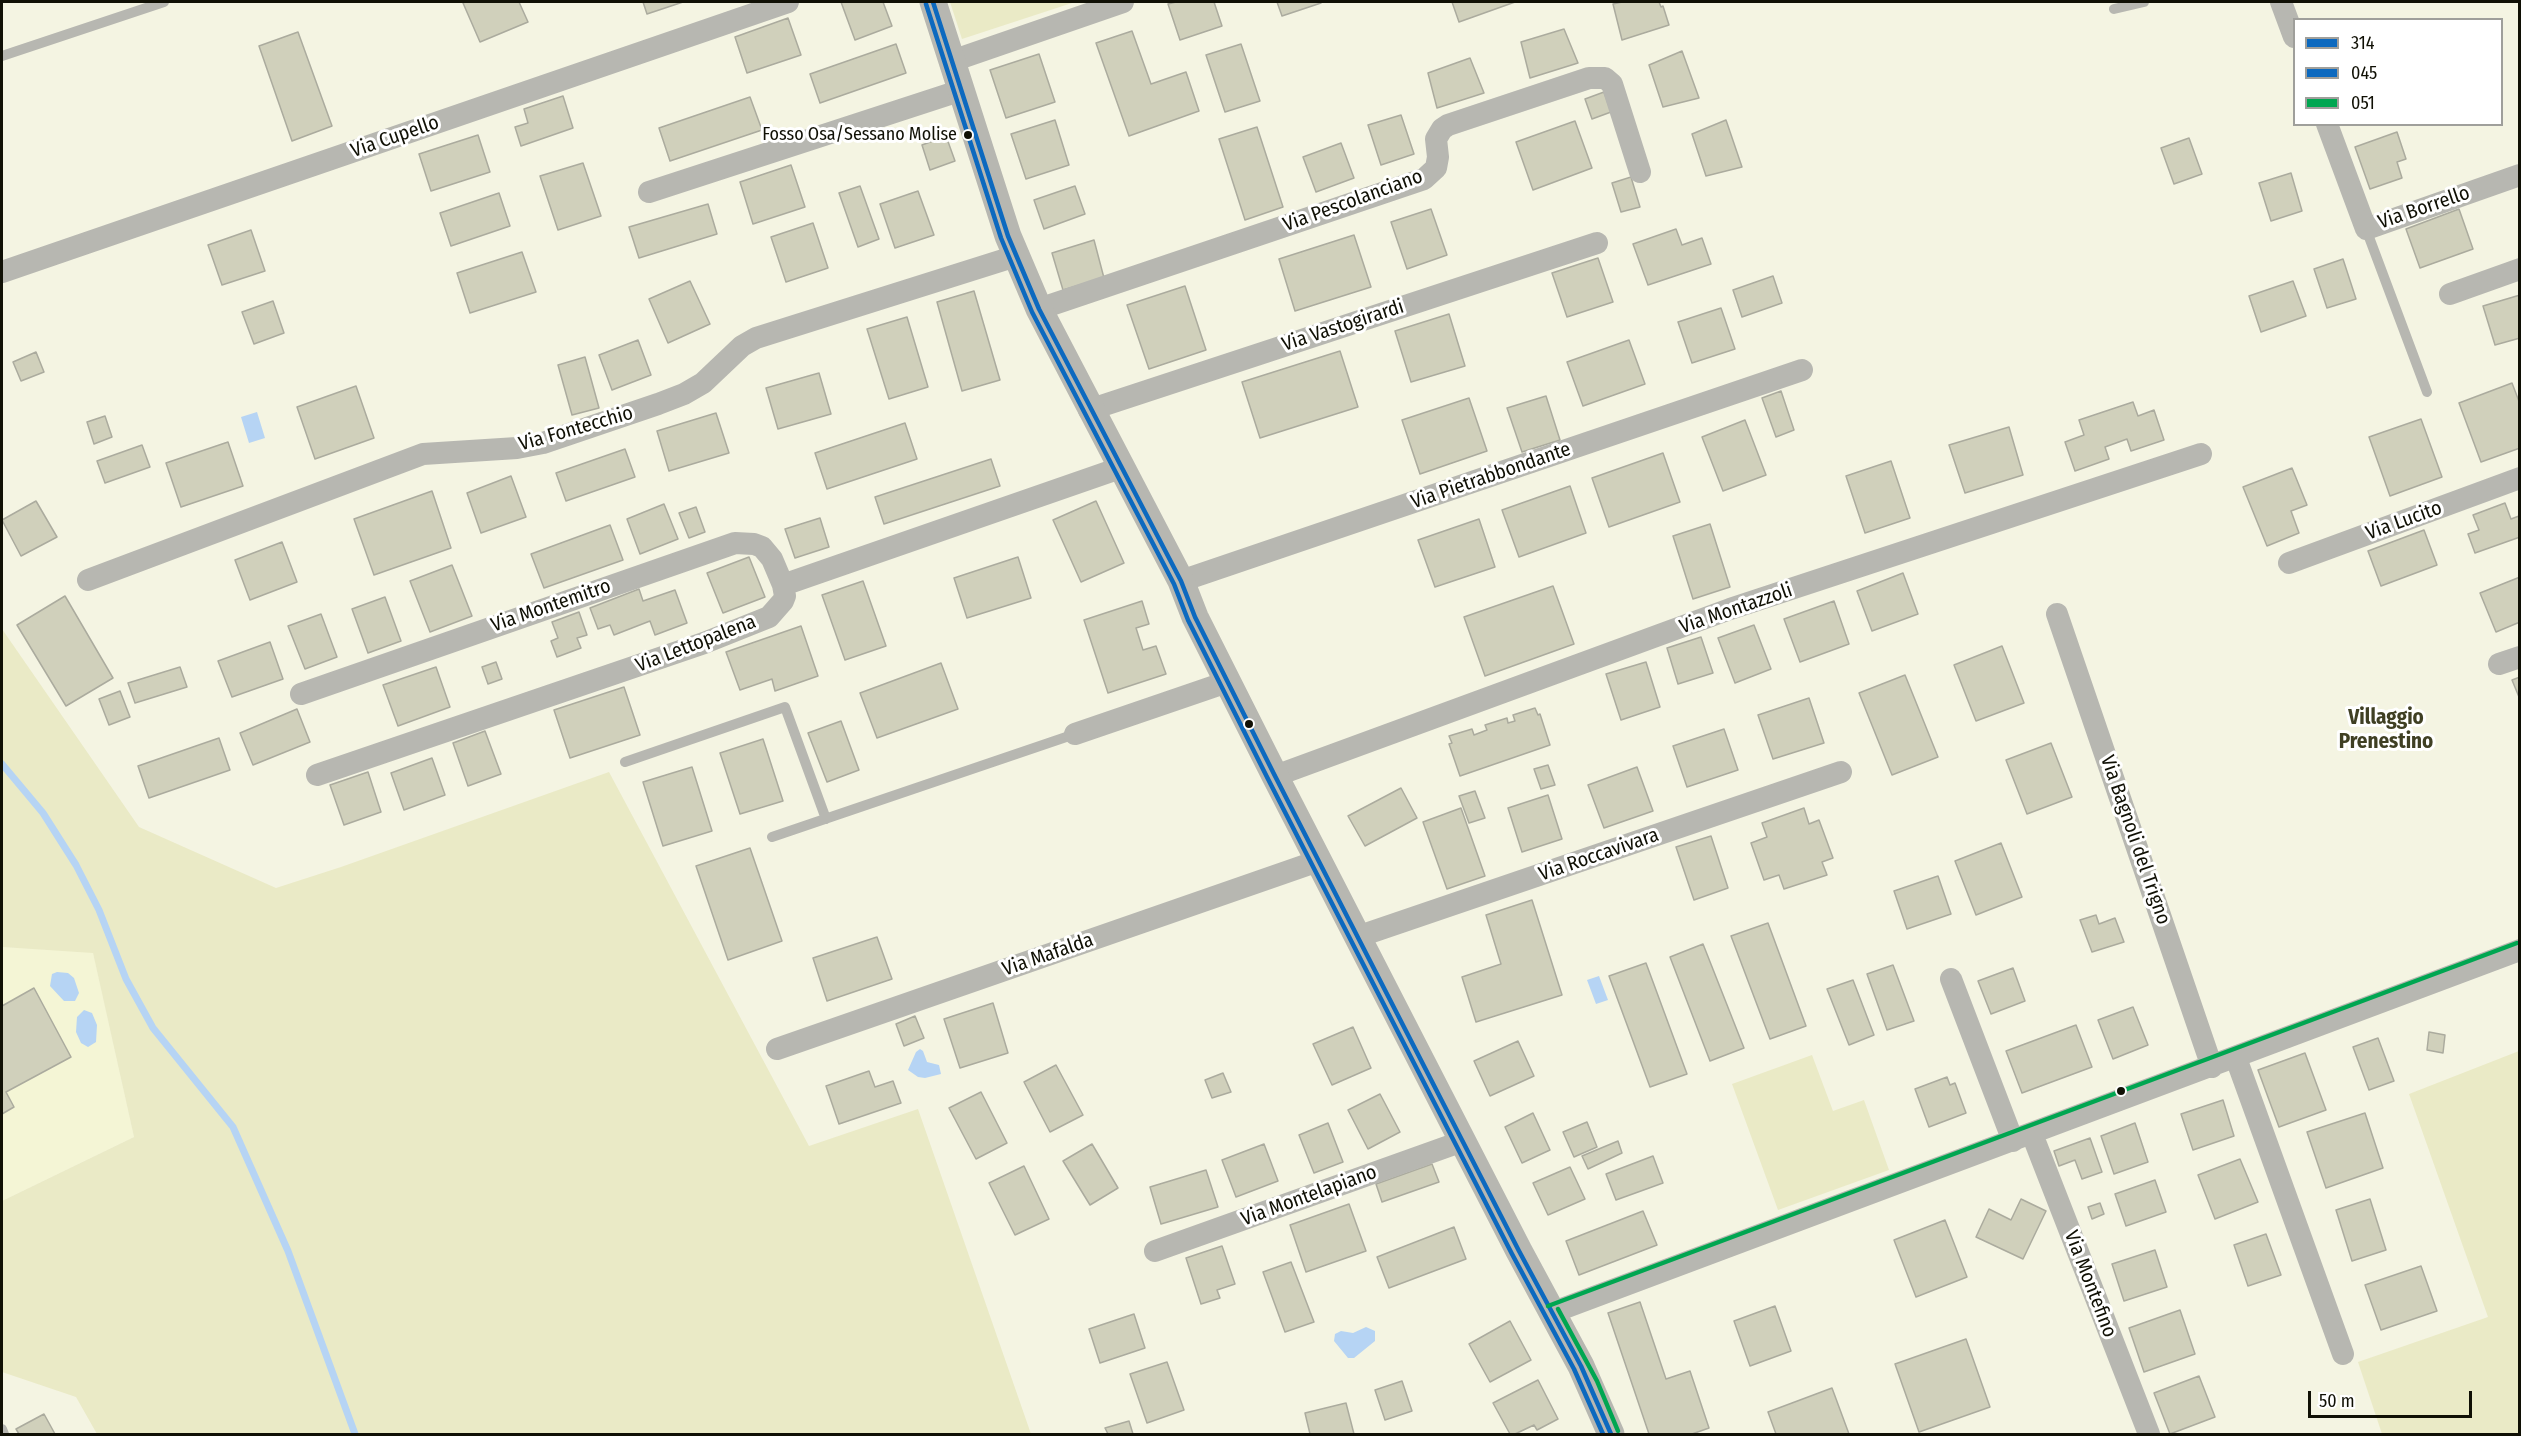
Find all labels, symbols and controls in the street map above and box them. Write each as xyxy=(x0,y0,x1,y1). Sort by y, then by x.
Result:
legend xyxy=(2293,18,2503,126)
text: 314 xyxy=(2351,32,2374,54)
text: 045 xyxy=(2351,62,2377,84)
text: 051 xyxy=(2351,92,2375,114)
street label: Via Cupello xyxy=(348,111,442,163)
place label: Fosso Osa/Sessano Molise xyxy=(762,124,957,146)
marker: Fosso Osa/Sessano Molise xyxy=(962,129,974,141)
street label: Via Pescolanciano xyxy=(1280,165,1426,237)
street label: Via Borrello xyxy=(2375,181,2473,235)
street label: Via Vastogirardi xyxy=(1279,295,1407,357)
street label: Via Fontecchio xyxy=(516,401,636,457)
street label: Via Pietrabbondante xyxy=(1408,437,1574,515)
street label: Via Lucito xyxy=(2363,496,2445,546)
street label: Via Montemitro xyxy=(488,574,614,638)
street label: Via Montazzoli xyxy=(1676,578,1796,640)
street label: Via Lettopalena xyxy=(633,610,759,678)
district label: Villaggio Prenestino xyxy=(2339,705,2433,755)
unlabelled marker xyxy=(1243,718,1255,730)
street label: Via Bagnoli del Trigno xyxy=(2095,752,2175,928)
street label: Via Roccavivara xyxy=(1536,823,1662,887)
street label: Via Mafalda xyxy=(999,928,1097,982)
unlabelled marker xyxy=(2115,1085,2127,1097)
street label: Via Montelapiano xyxy=(1238,1160,1380,1232)
street label: Via Montefino xyxy=(2059,1227,2121,1341)
scale bar xyxy=(2311,1379,2474,1417)
text: 50 m xyxy=(2319,1390,2355,1412)

